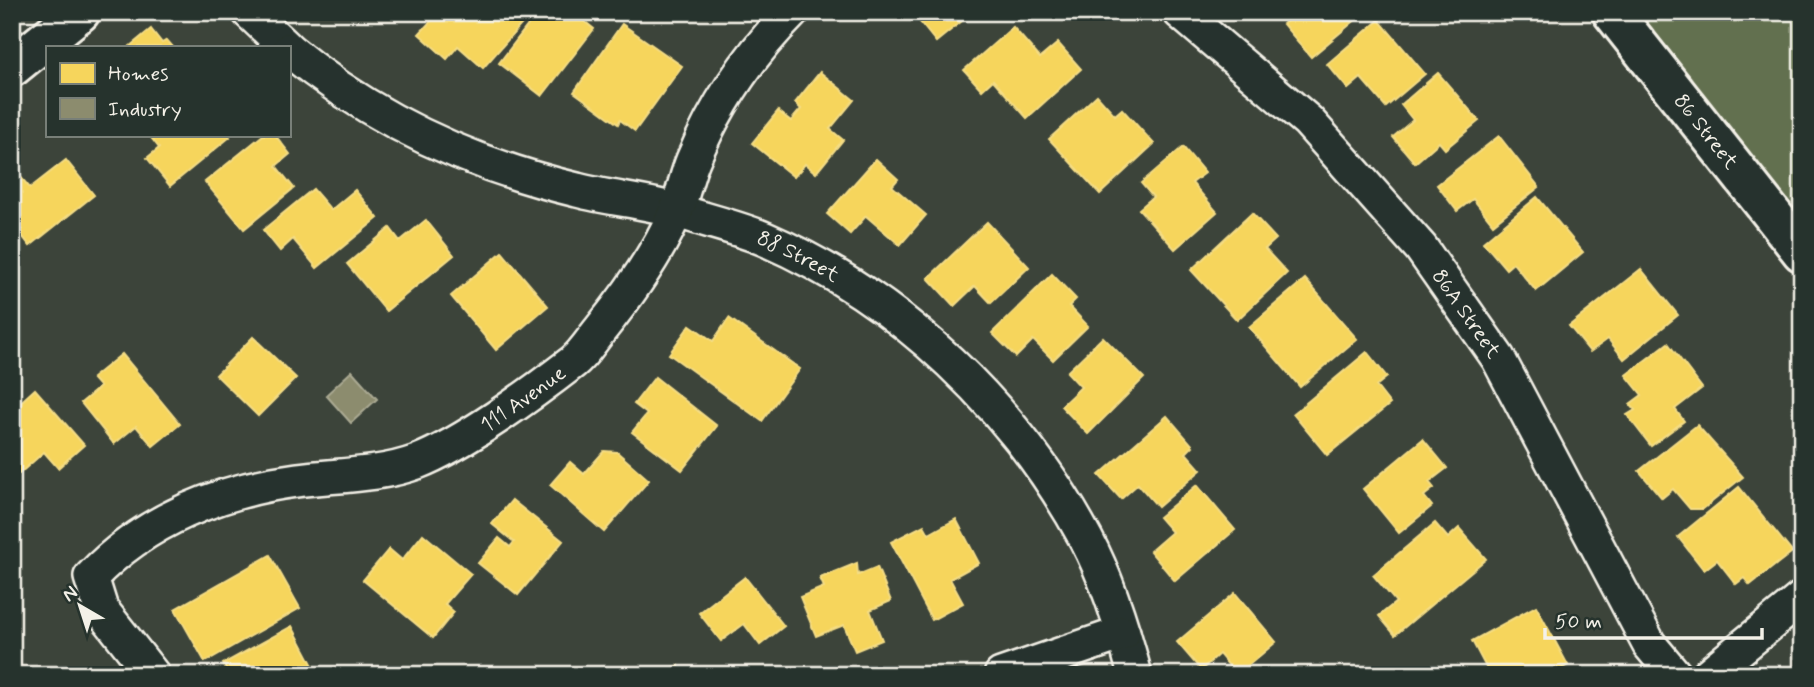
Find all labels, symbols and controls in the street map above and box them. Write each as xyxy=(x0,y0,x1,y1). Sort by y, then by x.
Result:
legend xyxy=(46,46,290,136)
text: Homes xyxy=(108,60,168,88)
street label: 86 Street xyxy=(1667,88,1745,176)
text: Industry xyxy=(108,96,182,124)
street label: 88 Street xyxy=(753,224,845,290)
street label: 86A Street xyxy=(1425,264,1507,365)
street label: 111 Avenue xyxy=(475,359,572,439)
north arrow xyxy=(46,572,116,642)
text: N xyxy=(57,580,83,608)
scale bar xyxy=(1545,596,1762,640)
text: 50 m xyxy=(1555,608,1602,636)

